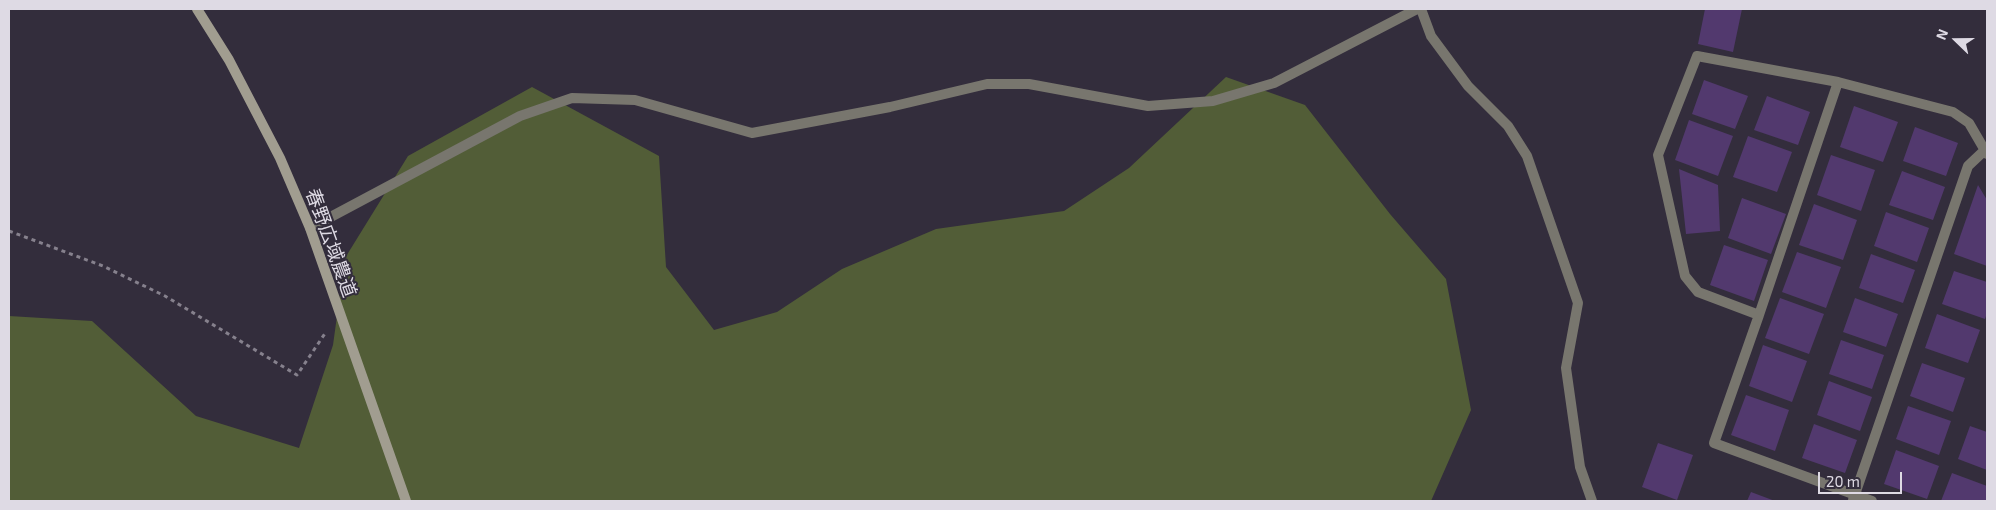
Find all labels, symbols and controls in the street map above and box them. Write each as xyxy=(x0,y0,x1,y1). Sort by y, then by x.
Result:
north arrow xyxy=(1931,15,1981,65)
text: N xyxy=(1932,26,1951,42)
street label: 春野広域農道 xyxy=(301,186,361,300)
scale bar xyxy=(1821,462,1905,494)
text: 20 m xyxy=(1826,472,1860,490)

